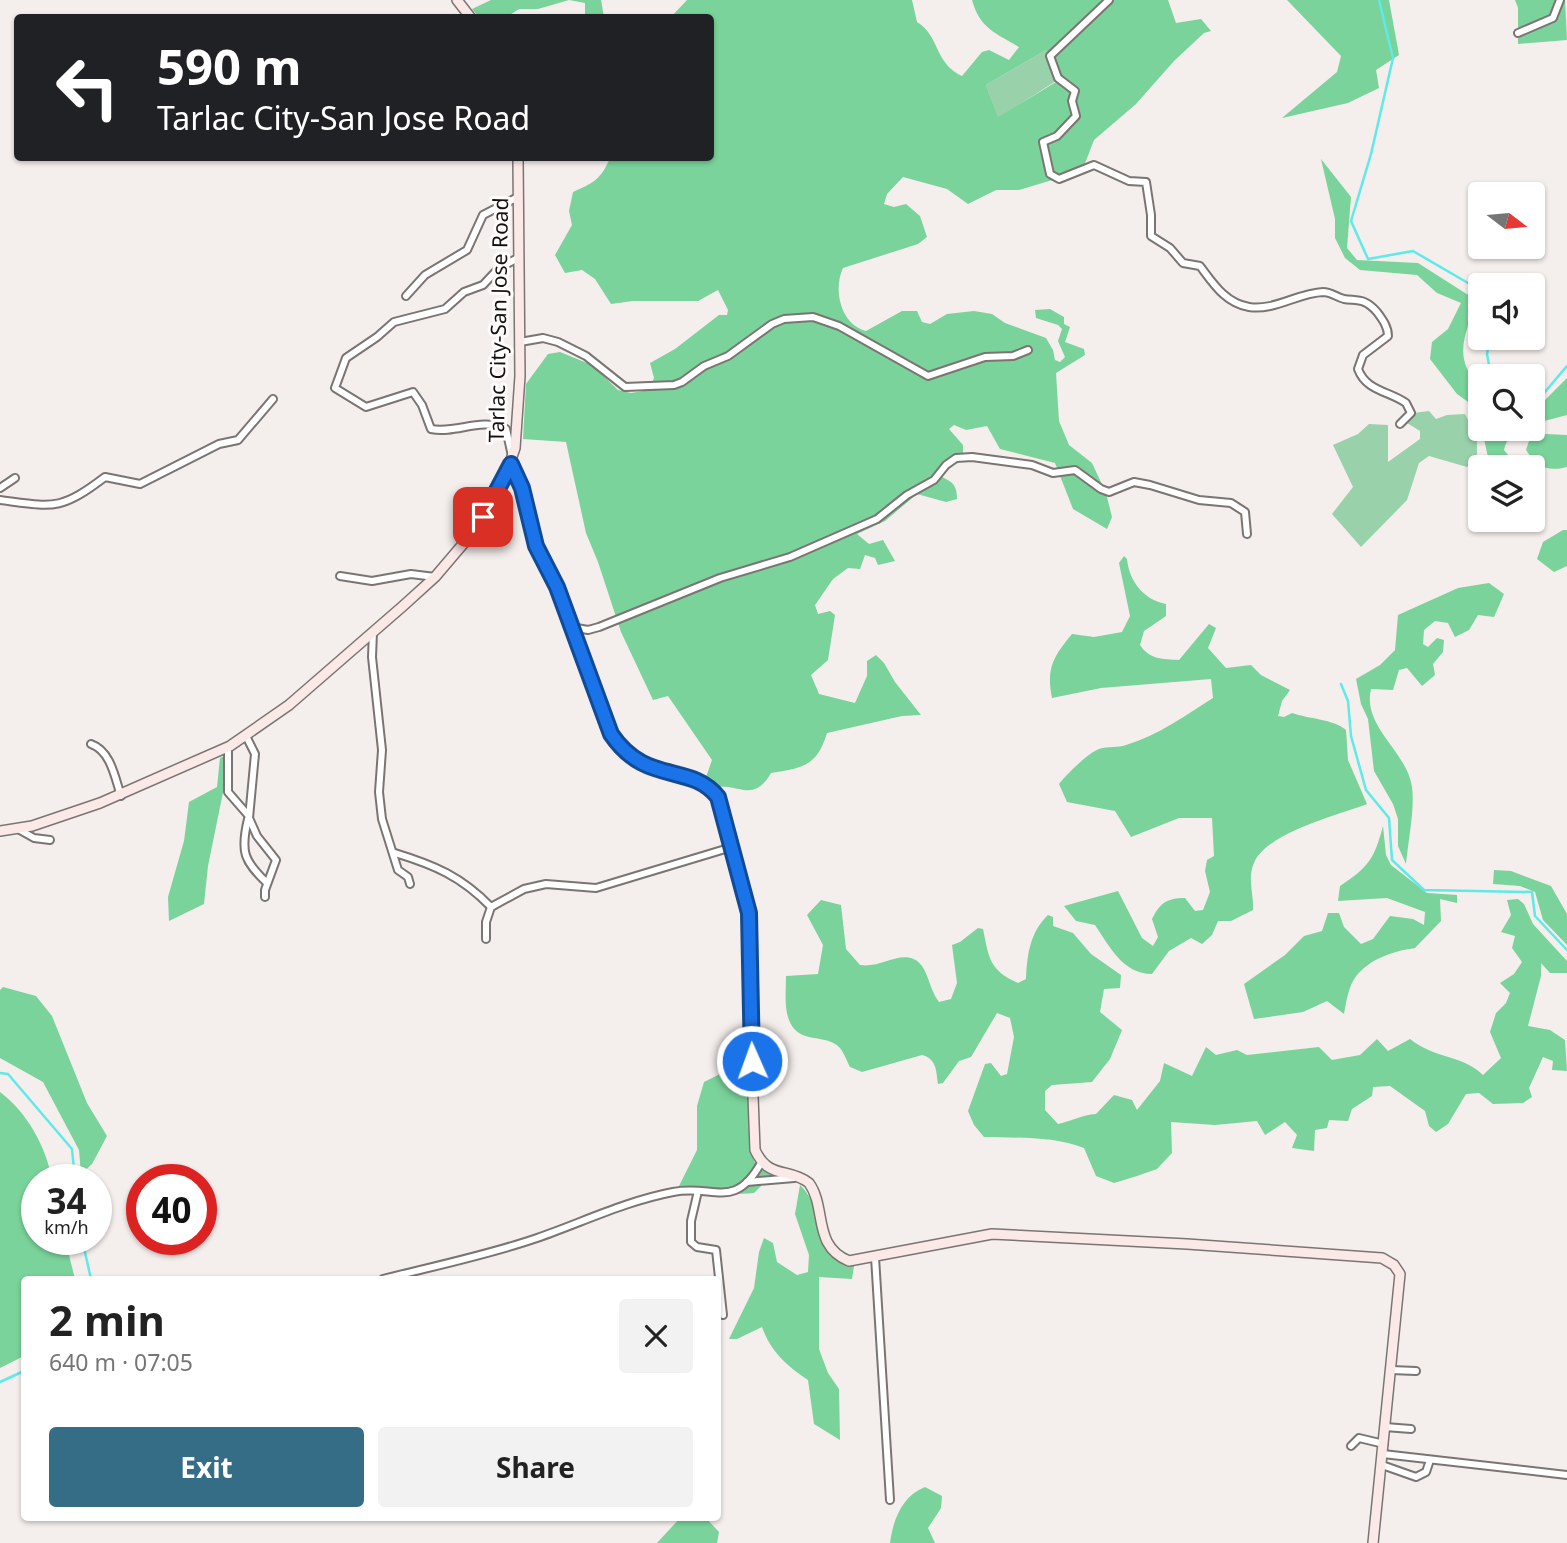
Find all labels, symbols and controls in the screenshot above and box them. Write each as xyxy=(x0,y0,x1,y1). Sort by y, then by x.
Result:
text: 590 m xyxy=(157,33,302,99)
icon: left xyxy=(42,42,133,133)
text: Tarlac City-San Jose Road xyxy=(157,96,530,139)
north arrow xyxy=(1468,182,1545,259)
map controls xyxy=(1468,182,1545,532)
street label: Tarlac City-San Jose Road xyxy=(482,197,514,443)
button: sound xyxy=(1468,273,1545,350)
button: search xyxy=(1468,364,1545,441)
button: layers xyxy=(1468,455,1545,532)
pin xyxy=(453,487,513,547)
icon: arrive xyxy=(464,498,502,536)
position arrow xyxy=(715,1024,789,1098)
speed limit sign: 40 xyxy=(126,1164,217,1255)
text: 34 xyxy=(46,1177,87,1224)
text: km/h xyxy=(44,1215,89,1239)
text: 2 min xyxy=(49,1291,165,1348)
button: close xyxy=(619,1299,693,1373)
text: 640 m · 07:05 xyxy=(49,1346,193,1378)
button: Exit xyxy=(49,1427,364,1507)
button: Share xyxy=(378,1427,693,1507)

